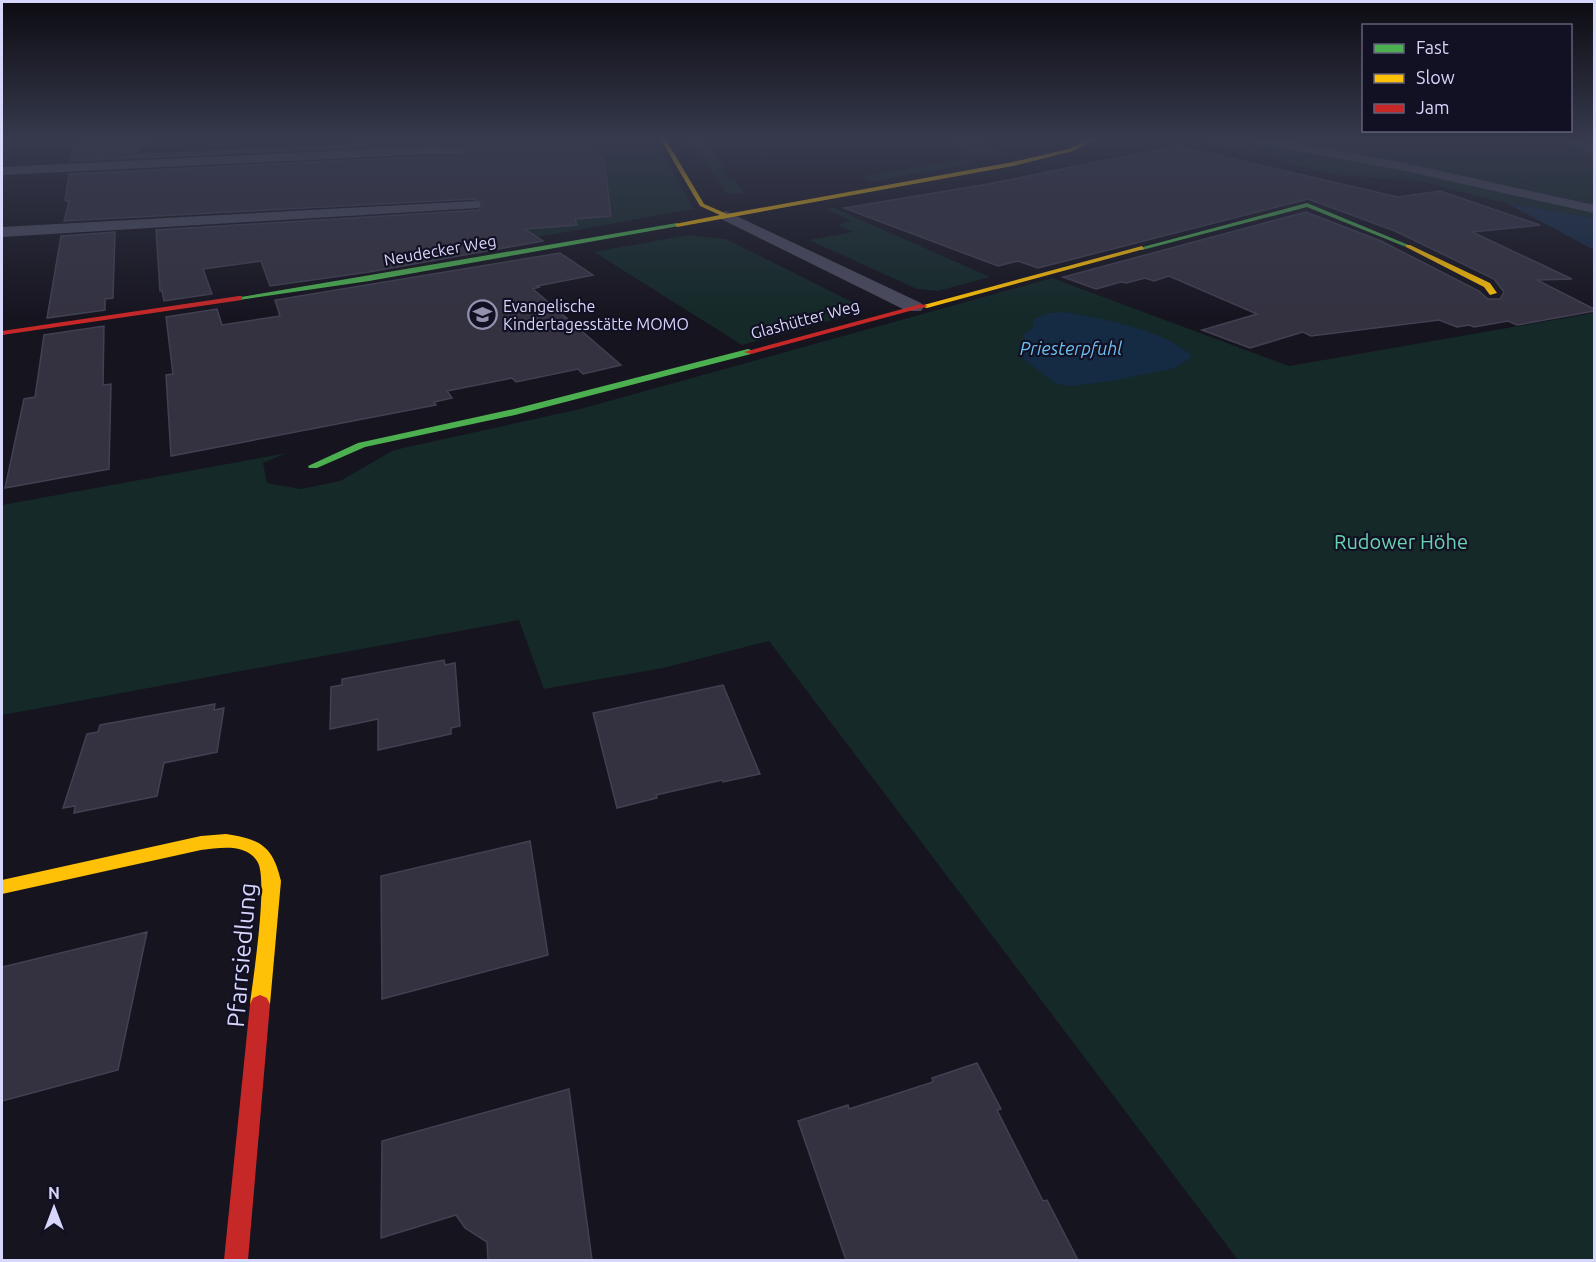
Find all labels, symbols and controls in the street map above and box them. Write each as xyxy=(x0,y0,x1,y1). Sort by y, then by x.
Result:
legend xyxy=(1362,24,1572,132)
text: Fast xyxy=(1416,37,1449,57)
text: Slow xyxy=(1416,67,1455,87)
text: Jam xyxy=(1416,97,1450,117)
street label: Neudecker Weg xyxy=(382,231,498,269)
street label: Glashütter Weg xyxy=(749,296,861,342)
place label: Evangelische Kindertagesstätte MOMO xyxy=(503,297,689,333)
school or university icon: Evangelische Kindertagesstätte MOMO xyxy=(466,299,498,331)
water label: Priesterpfuhl xyxy=(1020,338,1122,359)
park label: Rudower Höhe xyxy=(1334,530,1468,553)
street label: Pfarrsiedlung xyxy=(222,882,261,1028)
north arrow xyxy=(24,1178,84,1238)
text: N xyxy=(48,1184,60,1202)

